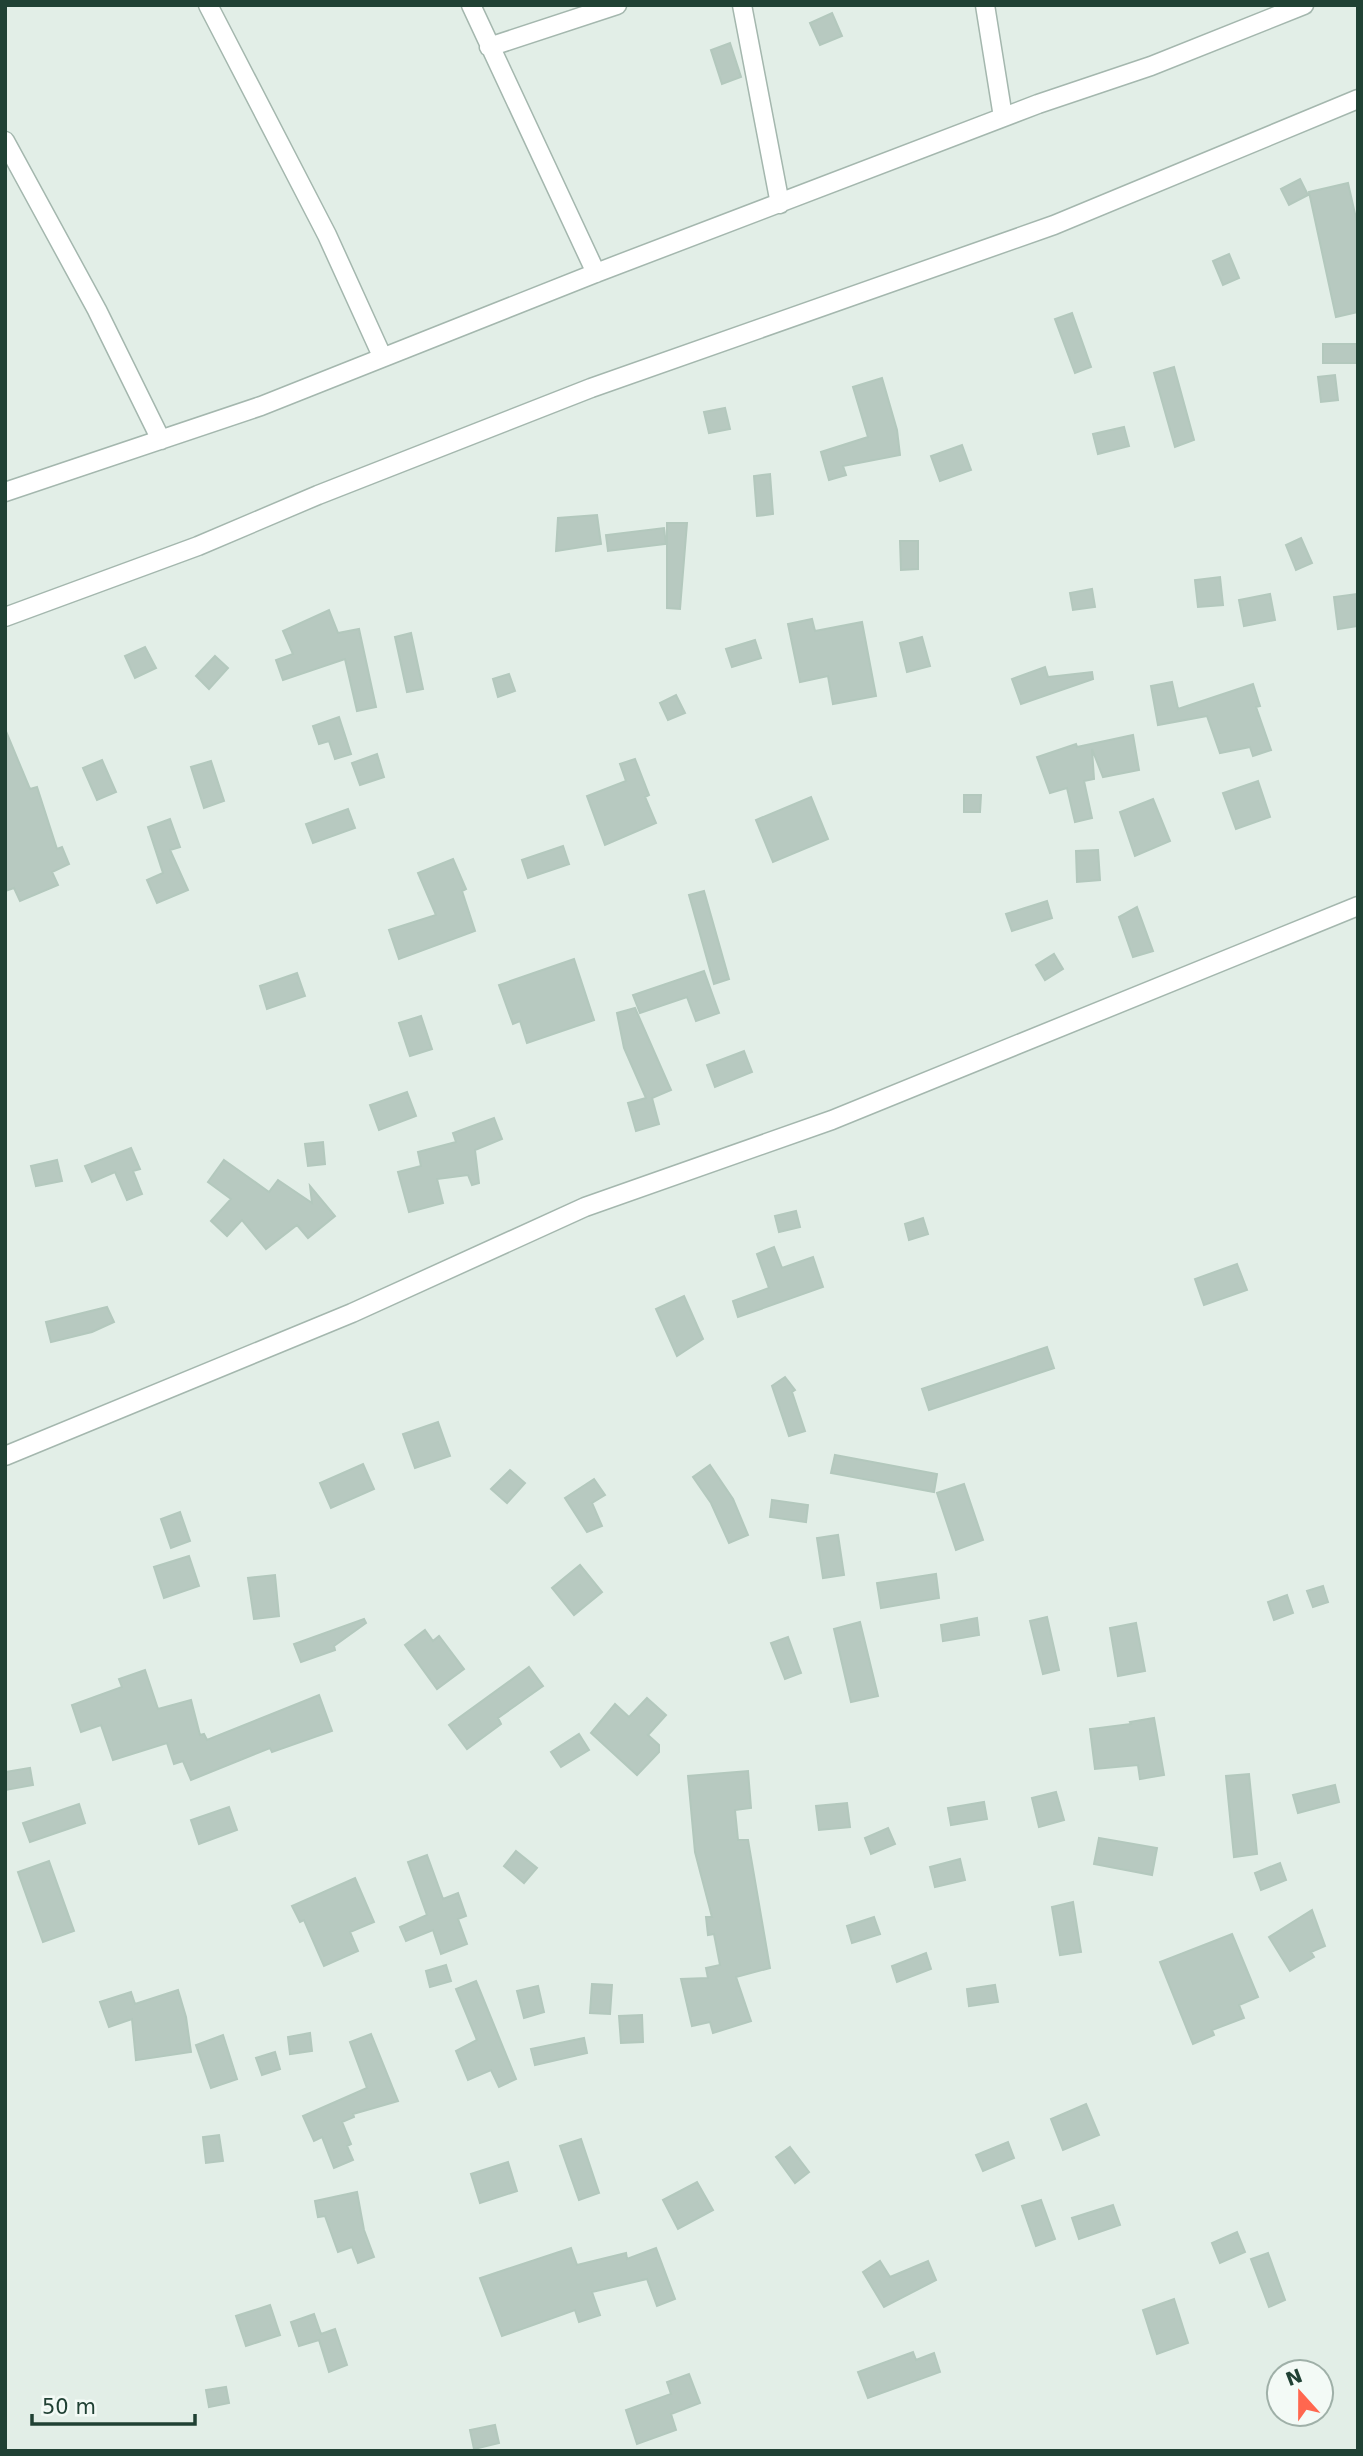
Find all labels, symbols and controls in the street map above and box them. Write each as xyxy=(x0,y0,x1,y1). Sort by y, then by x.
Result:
north arrow xyxy=(1265,2358,1335,2428)
text: N xyxy=(1283,2364,1305,2390)
scale bar xyxy=(32,2382,194,2426)
text: 50 m xyxy=(42,2395,96,2419)

